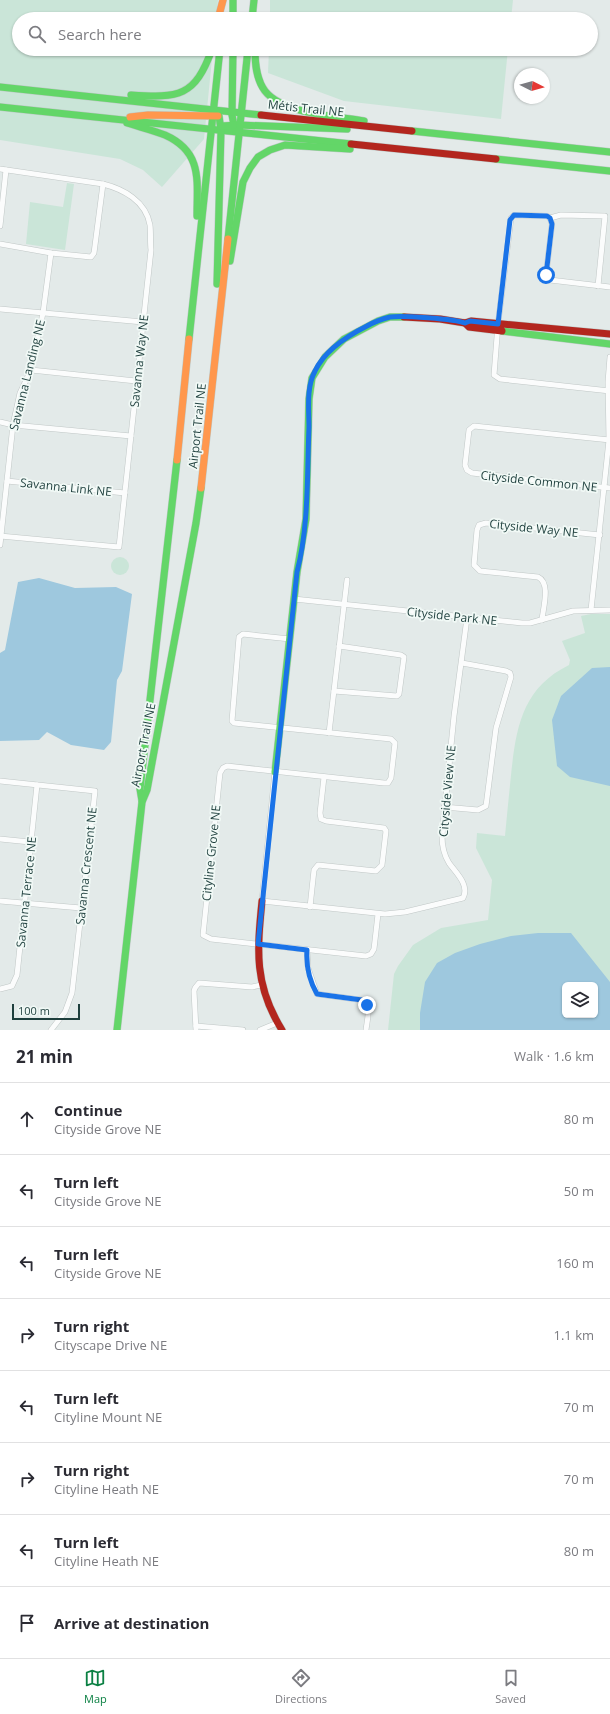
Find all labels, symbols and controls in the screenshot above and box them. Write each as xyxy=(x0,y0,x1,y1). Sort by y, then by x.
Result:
search box xyxy=(12,12,598,56)
icon: search xyxy=(26,23,48,45)
text: Search here xyxy=(58,24,142,44)
north arrow xyxy=(514,68,550,104)
street label: Métis Trail NE xyxy=(267,96,345,120)
route start xyxy=(537,266,555,284)
street label: Savanna Way NE xyxy=(126,314,152,408)
street label: Savanna Landing NE xyxy=(5,318,49,432)
street label: Airport Trail NE xyxy=(184,383,210,469)
street label: Cityside Common NE xyxy=(480,466,598,496)
street label: Savanna Link NE xyxy=(19,474,113,500)
street label: Cityside Way NE xyxy=(489,515,579,541)
street label: Cityside Park NE xyxy=(406,603,498,629)
street label: Airport Trail NE xyxy=(127,701,159,789)
street label: Cityside View NE xyxy=(435,744,459,838)
street label: Cityline Grove NE xyxy=(197,804,225,902)
street label: Savanna Crescent NE xyxy=(71,806,101,926)
street label: Savanna Terrace NE xyxy=(12,836,40,948)
map controls xyxy=(562,982,598,1018)
button: layers xyxy=(562,982,598,1018)
route end xyxy=(358,996,376,1014)
scale bar xyxy=(12,1002,80,1021)
text: 100 m xyxy=(18,1003,50,1018)
text: 21 min xyxy=(16,1045,73,1068)
text: Walk · 1.6 km xyxy=(514,1047,594,1065)
text: Continue xyxy=(54,1100,122,1120)
icon: ahead xyxy=(16,1108,38,1130)
text: 80 m xyxy=(564,1110,594,1128)
text: Cityside Grove NE xyxy=(54,1120,162,1138)
text: Turn left xyxy=(54,1172,119,1192)
icon: left xyxy=(16,1180,38,1202)
text: 50 m xyxy=(564,1182,594,1200)
text: Cityside Grove NE xyxy=(54,1192,162,1210)
text: Turn left xyxy=(54,1244,119,1264)
icon: left xyxy=(16,1252,38,1274)
text: 160 m xyxy=(556,1254,594,1272)
text: Cityside Grove NE xyxy=(54,1264,162,1282)
text: Turn right xyxy=(54,1316,129,1336)
icon: right xyxy=(16,1324,38,1346)
text: 1.1 km xyxy=(553,1326,594,1344)
text: Cityscape Drive NE xyxy=(54,1336,167,1354)
text: Turn left xyxy=(54,1388,119,1408)
icon: left xyxy=(16,1396,38,1418)
text: 70 m xyxy=(564,1398,594,1416)
text: Cityline Mount NE xyxy=(54,1408,162,1426)
text: Turn right xyxy=(54,1460,129,1480)
icon: right xyxy=(16,1468,38,1490)
text: 70 m xyxy=(564,1470,594,1488)
text: Cityline Heath NE xyxy=(54,1480,159,1498)
text: Turn left xyxy=(54,1532,119,1552)
icon: left xyxy=(16,1540,38,1562)
text: 80 m xyxy=(564,1542,594,1560)
text: Cityline Heath NE xyxy=(54,1552,159,1570)
icon: arrive xyxy=(16,1612,38,1634)
text: Arrive at destination xyxy=(54,1613,209,1633)
tab: Map xyxy=(84,1667,107,1706)
tab: Directions xyxy=(275,1667,327,1706)
tab: Saved xyxy=(495,1667,526,1706)

